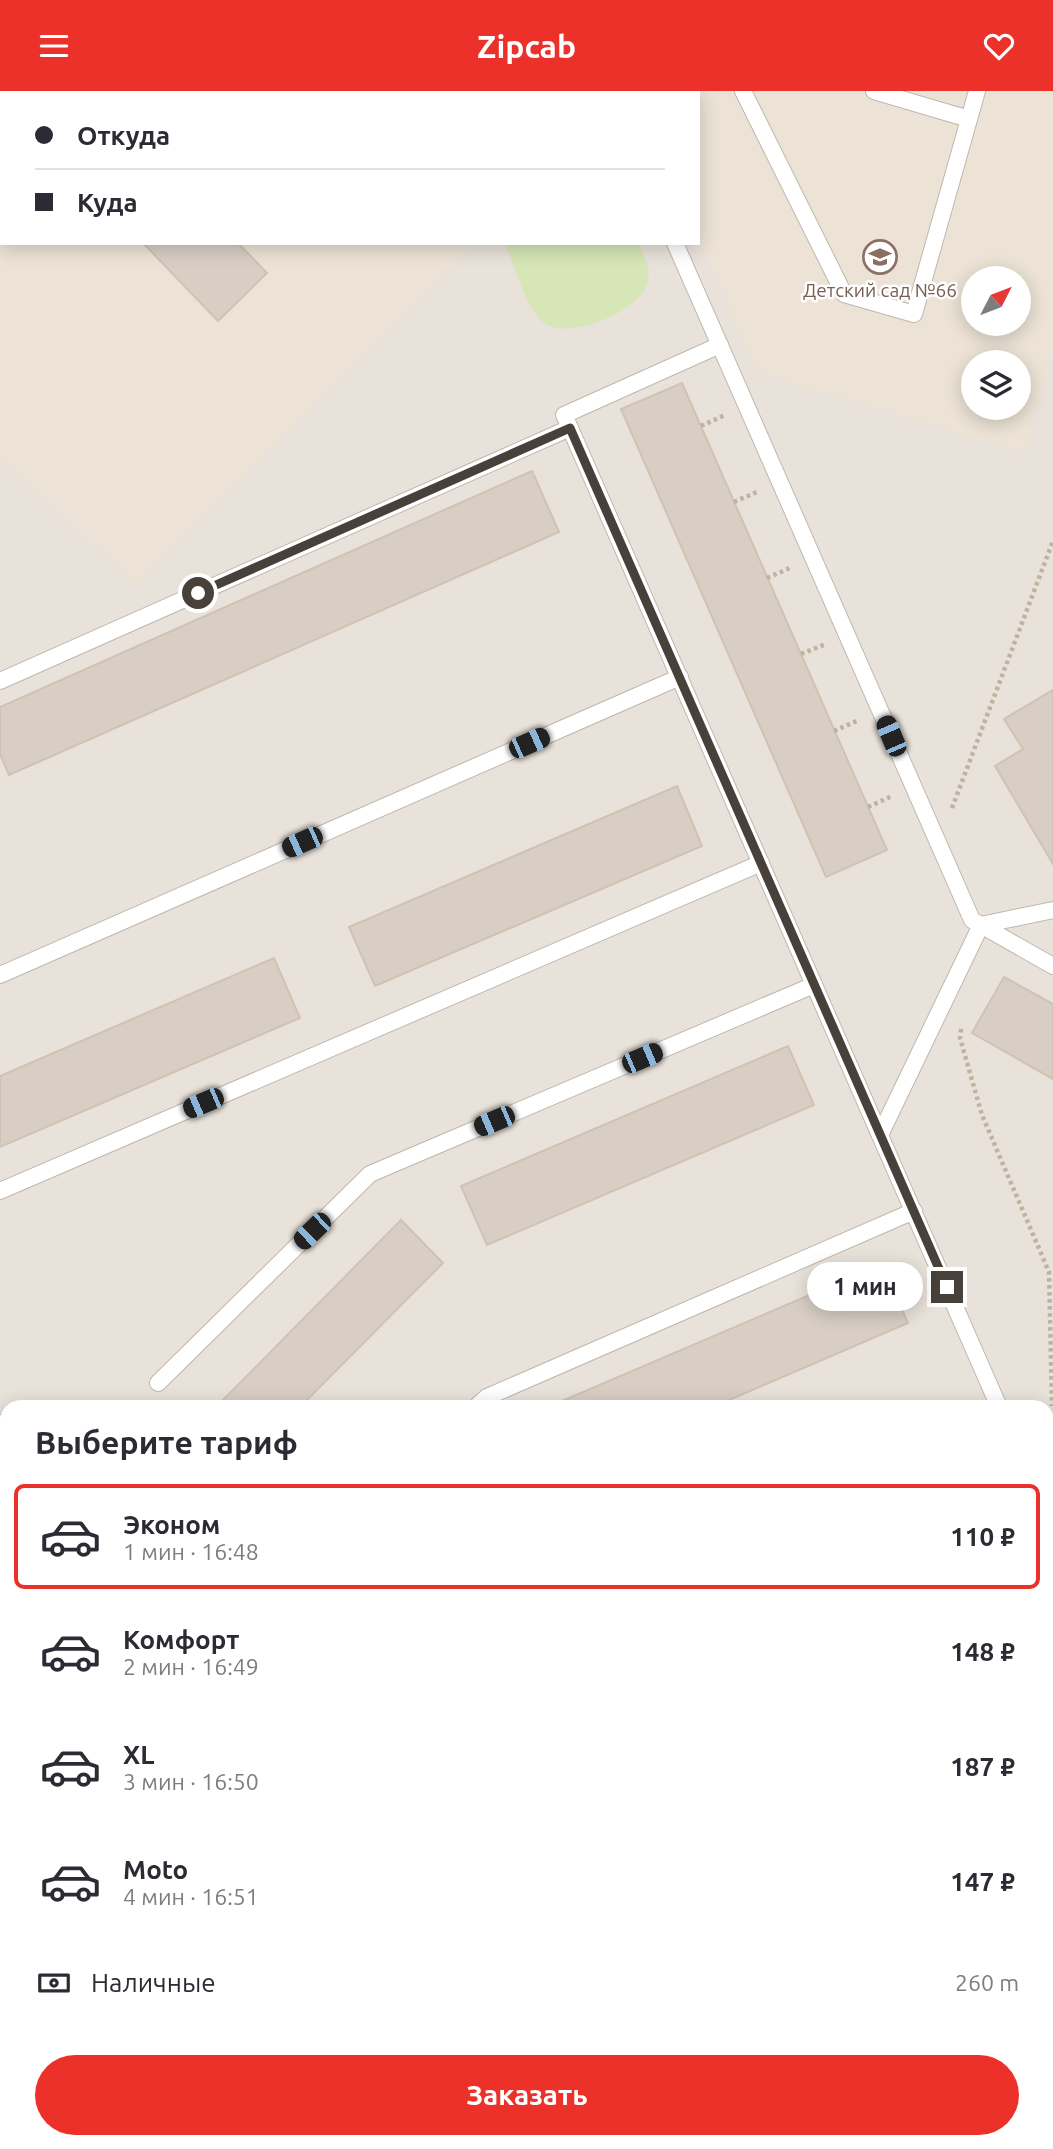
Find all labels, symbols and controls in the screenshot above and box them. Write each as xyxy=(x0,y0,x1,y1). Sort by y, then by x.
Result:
icon: menu xyxy=(35,27,73,65)
icon: heart xyxy=(980,27,1018,65)
text: Zipcab xyxy=(477,28,576,64)
text: Откуда xyxy=(77,121,170,150)
text: Куда xyxy=(77,188,138,217)
school or university icon: Детский сад №66 xyxy=(861,238,899,276)
north arrow xyxy=(961,266,1031,336)
map controls xyxy=(961,266,1031,420)
place label: Детский сад №66 xyxy=(803,279,957,301)
button: layers xyxy=(961,350,1031,420)
route start xyxy=(182,577,214,609)
car xyxy=(874,713,909,759)
car xyxy=(506,725,553,761)
car xyxy=(279,824,326,860)
car xyxy=(619,1040,666,1076)
car xyxy=(180,1085,227,1121)
car xyxy=(471,1103,518,1139)
car xyxy=(290,1209,335,1253)
callout: 1 мин xyxy=(807,1263,922,1311)
route end xyxy=(931,1271,963,1303)
text: 1 мин xyxy=(833,1274,897,1299)
text: Выберите тариф xyxy=(35,1424,298,1460)
icon: car xyxy=(39,1505,102,1568)
text: Эконом xyxy=(123,1510,220,1539)
text: 110 ₽ xyxy=(950,1522,1015,1551)
text: 1 мин · 16:48 xyxy=(123,1539,259,1564)
icon: car xyxy=(39,1620,102,1683)
text: Комфорт xyxy=(123,1625,239,1654)
text: 148 ₽ xyxy=(950,1637,1015,1666)
text: 2 мин · 16:49 xyxy=(123,1654,259,1679)
icon: car xyxy=(39,1735,102,1798)
text: XL xyxy=(123,1740,154,1769)
text: 187 ₽ xyxy=(950,1752,1015,1781)
text: 3 мин · 16:50 xyxy=(123,1769,259,1794)
icon: car xyxy=(39,1850,102,1913)
text: Moto xyxy=(123,1855,188,1884)
text: 147 ₽ xyxy=(950,1867,1015,1896)
text: 4 мин · 16:51 xyxy=(123,1884,259,1909)
icon: cash xyxy=(35,1964,73,2002)
text: Наличные xyxy=(91,1968,216,1997)
text: 260 m xyxy=(955,1970,1019,1995)
button: Заказать xyxy=(35,2055,1019,2135)

